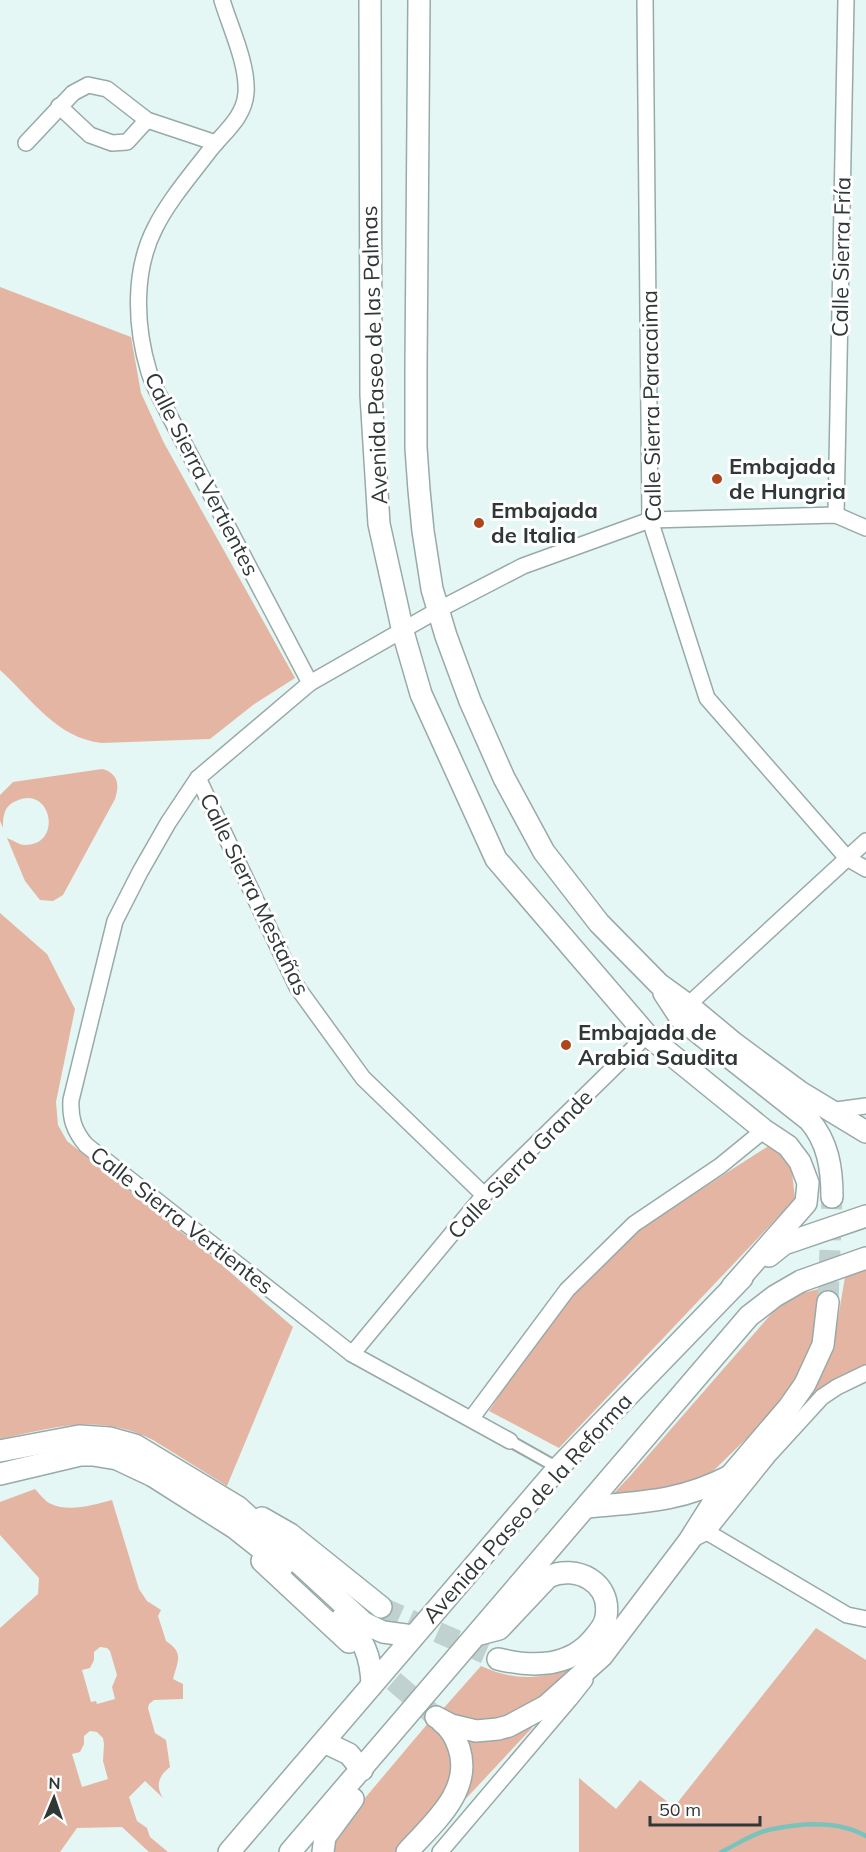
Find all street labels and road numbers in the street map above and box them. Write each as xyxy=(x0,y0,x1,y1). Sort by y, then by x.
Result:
street label: Calle Sierra Fría xyxy=(826,177,856,337)
street label: Avenida Paseo de las Palmas xyxy=(355,205,393,505)
street label: Calle Sierra Paracaima xyxy=(635,290,667,522)
street label: Calle Sierra Vertientes xyxy=(139,368,265,580)
street label: Calle Sierra Mestañas xyxy=(194,788,316,1000)
street label: Calle Sierra Grande xyxy=(441,1083,599,1245)
street label: Calle Sierra Vertientes xyxy=(85,1140,279,1300)
street label: Avenida Paseo de la Reforma xyxy=(416,1387,638,1629)

